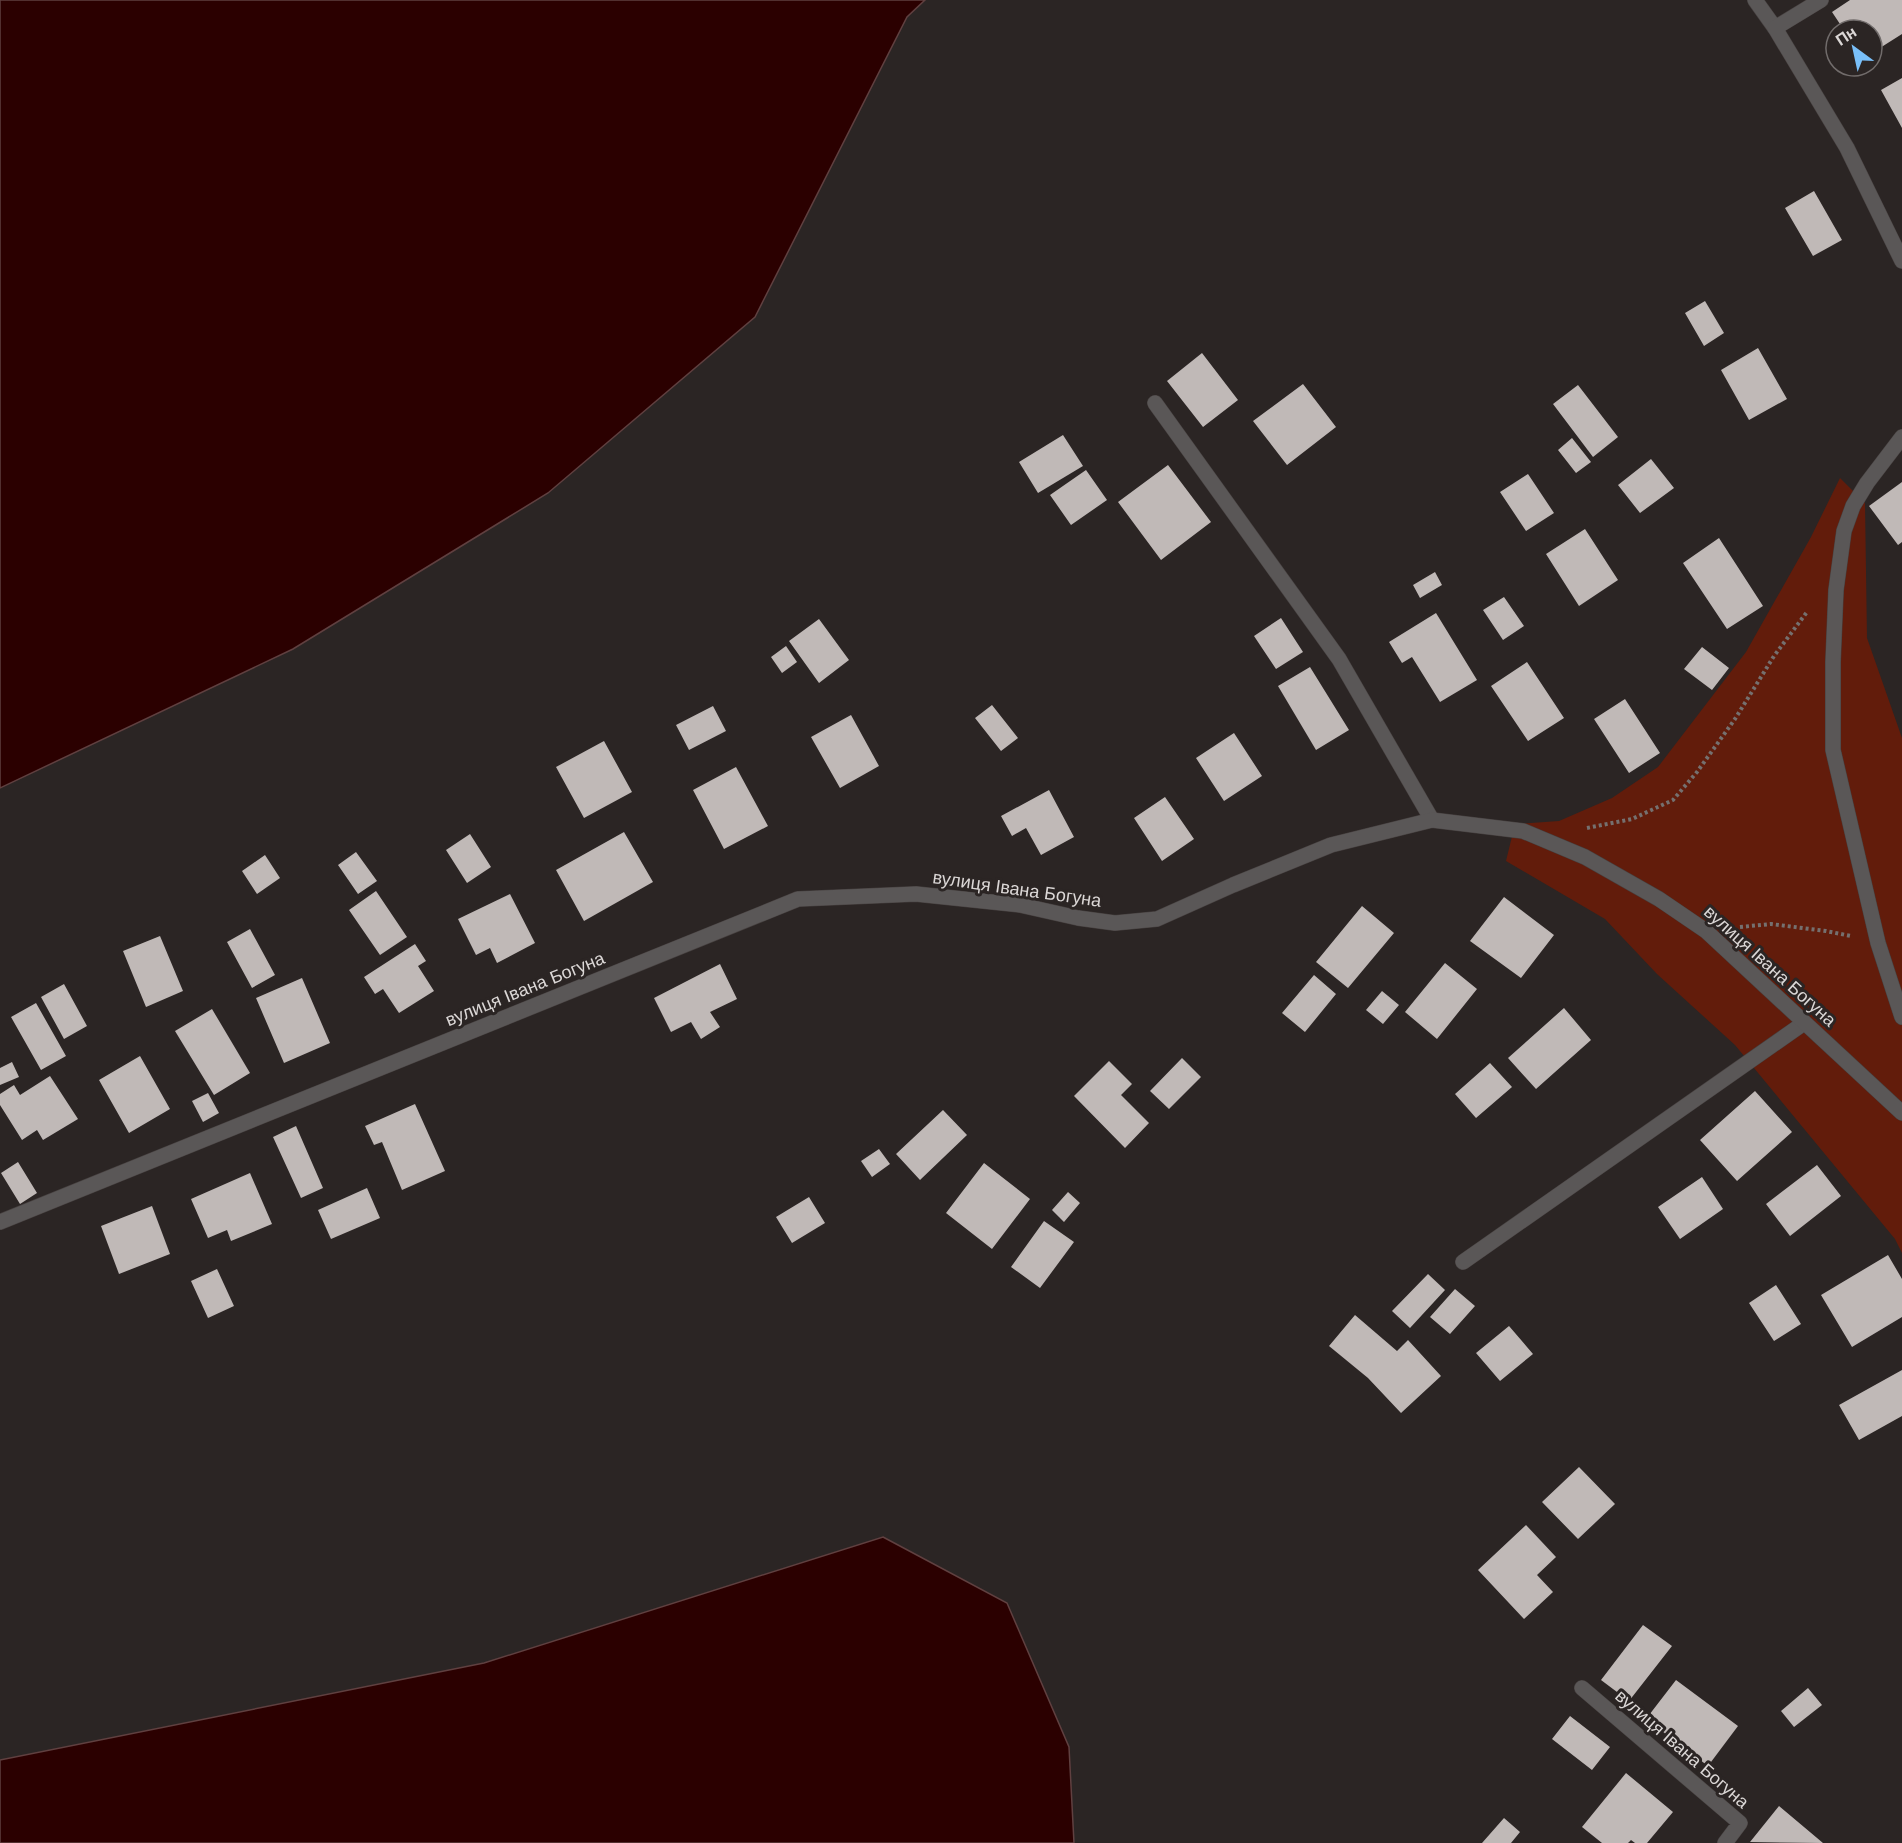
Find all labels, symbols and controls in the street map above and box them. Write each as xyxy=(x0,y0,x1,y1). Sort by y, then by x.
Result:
north arrow xyxy=(1824,18,1884,78)
text: Пн xyxy=(1833,23,1860,49)
street label: вулиця Івана Богуна xyxy=(931,867,1104,911)
street label: вулиця Івана Богуна xyxy=(1700,902,1841,1031)
street label: вулиця Івана Богуна xyxy=(442,948,608,1030)
street label: вулиця Івана Богуна xyxy=(1611,1686,1753,1813)

